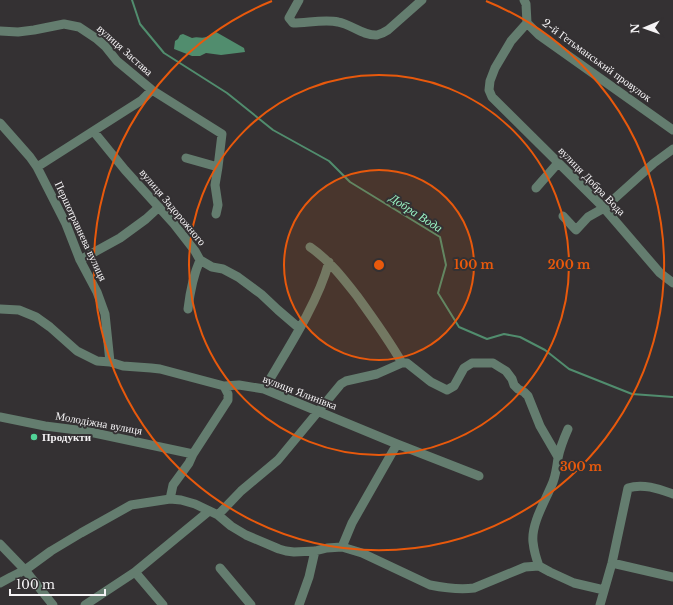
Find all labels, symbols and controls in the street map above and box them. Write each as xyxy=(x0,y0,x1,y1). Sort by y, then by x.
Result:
north arrow xyxy=(625,8,665,48)
street label: 2-й Гетьманський провулок xyxy=(539,16,655,105)
street label: вулиця Застава xyxy=(94,21,156,79)
text: N xyxy=(628,22,642,34)
street label: вулиця Добра Вода xyxy=(556,144,629,218)
street label: вулиця Задорожного xyxy=(137,166,210,249)
street label: Першотравнева вулиця xyxy=(52,179,110,283)
water label: Добра Вода xyxy=(386,189,446,235)
text: 100 m xyxy=(454,257,495,272)
text: 200 m xyxy=(548,257,591,272)
centre of rings xyxy=(372,258,386,272)
street label: вулиця Ялинівка xyxy=(261,371,339,413)
street label: Молодіжна вулиця xyxy=(55,408,143,438)
place label: Продукти xyxy=(42,430,92,444)
marker: Продукти xyxy=(29,432,39,442)
text: 300 m xyxy=(560,459,603,474)
scale bar xyxy=(10,571,105,597)
text: 100 m xyxy=(16,577,55,592)

